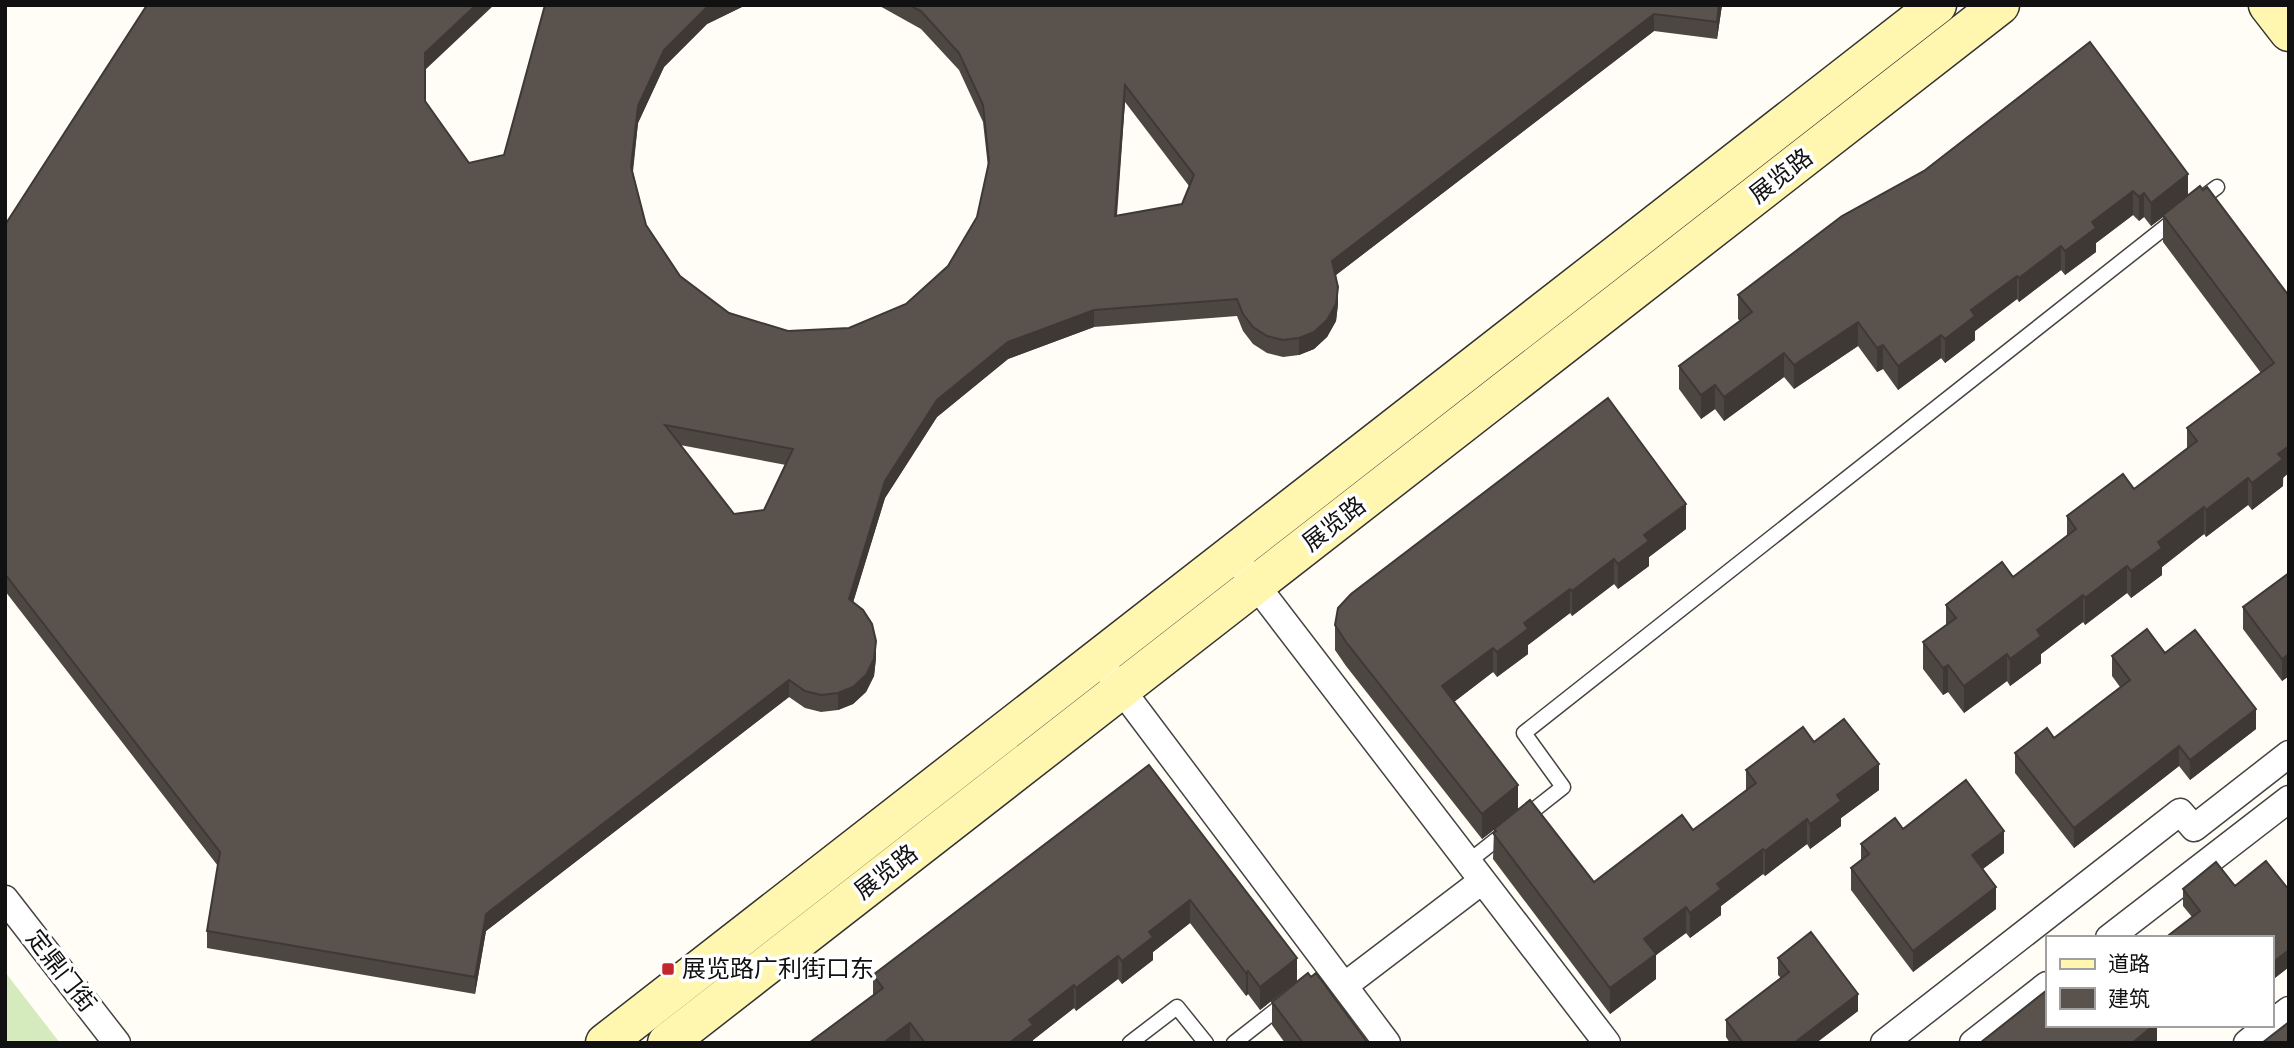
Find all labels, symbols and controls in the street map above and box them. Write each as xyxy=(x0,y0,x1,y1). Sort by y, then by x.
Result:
street label: 展览路 xyxy=(1743,142,1818,209)
street label: 展览路 xyxy=(1296,490,1371,557)
street label: 展览路 xyxy=(848,838,923,905)
street label: 定鼎门街 xyxy=(20,924,102,1017)
legend xyxy=(2046,936,2273,1027)
text: 道路 xyxy=(2108,951,2150,976)
place label: 展览路广利街口东 xyxy=(682,954,874,983)
marker: 展览路广利街口东 xyxy=(660,961,676,977)
text: 建筑 xyxy=(2108,986,2150,1011)

